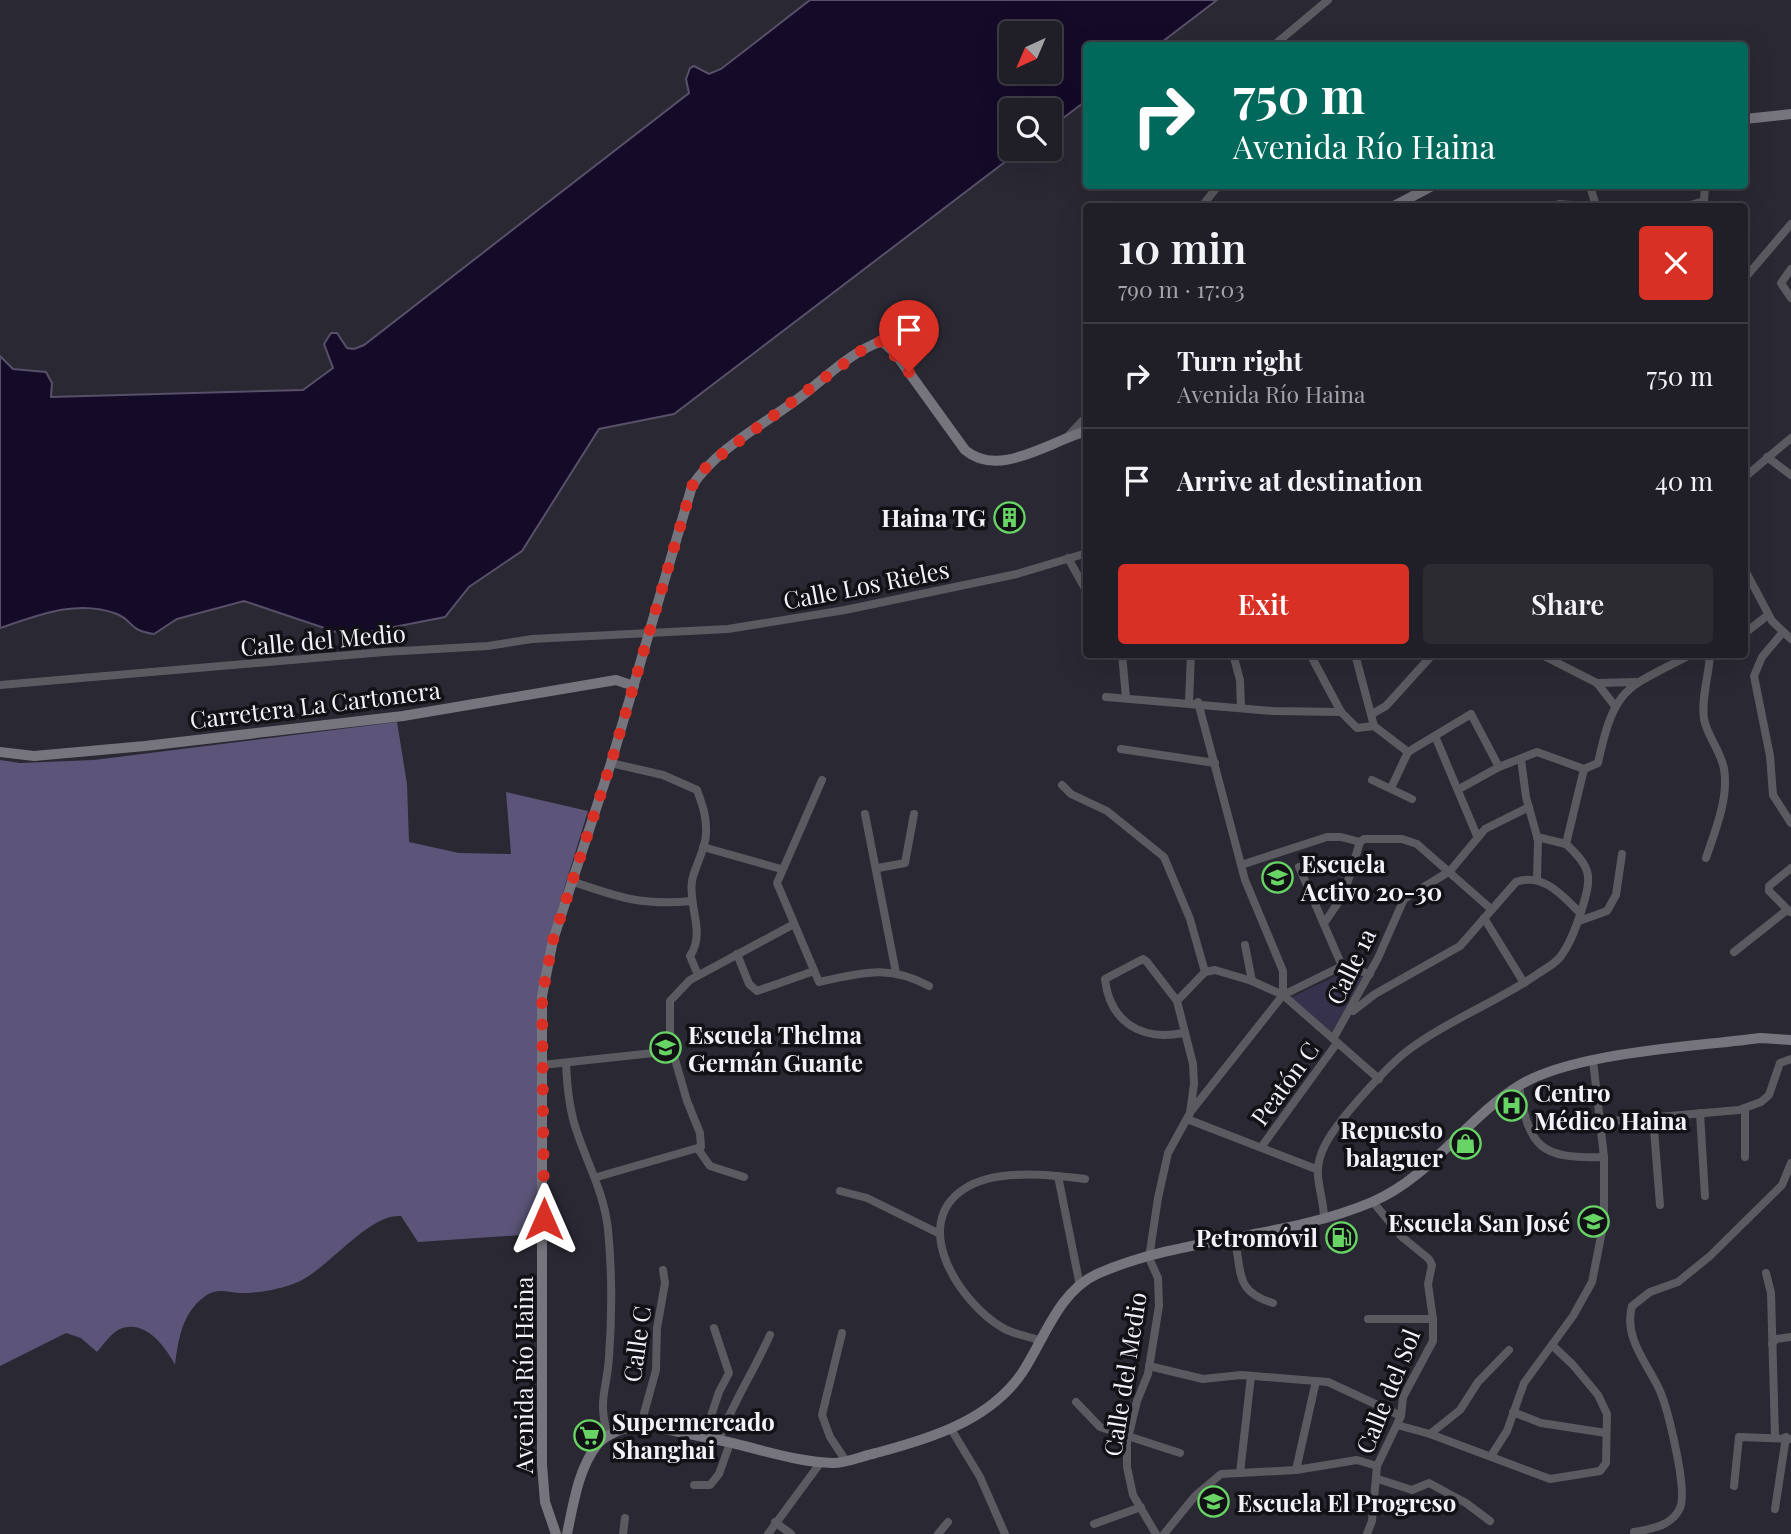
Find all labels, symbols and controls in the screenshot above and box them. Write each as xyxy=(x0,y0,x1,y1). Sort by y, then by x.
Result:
north arrow xyxy=(999,21,1062,84)
map controls xyxy=(999,21,1062,161)
text: 750 m xyxy=(1233,61,1365,126)
icon: right xyxy=(1118,70,1209,161)
button: search xyxy=(999,98,1062,161)
text: Avenida Río Haina xyxy=(1233,124,1495,167)
text: 10 min xyxy=(1118,219,1247,275)
button: close xyxy=(1639,226,1713,300)
text: 790 m · 17:03 xyxy=(1118,273,1245,304)
pin xyxy=(879,300,939,372)
icon: arrive xyxy=(890,311,928,349)
text: Turn right xyxy=(1177,343,1303,378)
icon: right xyxy=(1118,357,1156,395)
text: 750 m xyxy=(1646,358,1713,393)
text: Avenida Río Haina xyxy=(1177,378,1366,409)
icon: arrive xyxy=(1118,462,1156,500)
text: Arrive at destination xyxy=(1177,463,1423,498)
text: 40 m xyxy=(1655,463,1713,498)
building icon: Haina TG xyxy=(992,500,1026,534)
place label: Haina TG xyxy=(881,501,986,533)
street label: Calle Los Rieles xyxy=(780,552,952,616)
button: Exit xyxy=(1118,564,1409,644)
button: Share xyxy=(1423,564,1713,644)
street label: Calle del Medio xyxy=(239,616,407,662)
street label: Carretera La Cartonera xyxy=(188,673,442,735)
place label: Escuela Activo 20-30 xyxy=(1300,847,1442,907)
school or university icon: Escuela Activo 20-30 xyxy=(1261,860,1295,894)
street label: Calle 1a xyxy=(1318,923,1382,1009)
place label: Escuela Thelma Germán Guante xyxy=(688,1018,863,1078)
school or university icon: Escuela Thelma Germán Guante xyxy=(648,1031,682,1065)
street label: Peatón C xyxy=(1243,1035,1325,1131)
place label: Centro Médico Haina xyxy=(1534,1076,1688,1136)
hospital icon: Centro Médico Haina xyxy=(1494,1089,1528,1123)
place label: Repuesto balaguer xyxy=(1340,1113,1444,1173)
shop icon: Repuesto balaguer xyxy=(1449,1126,1483,1160)
position arrow xyxy=(507,1182,581,1256)
school or university icon: Escuela San José xyxy=(1576,1205,1610,1239)
place label: Escuela San José xyxy=(1388,1206,1570,1238)
fuel station icon: Petromóvil xyxy=(1324,1220,1358,1254)
place label: Petromóvil xyxy=(1196,1221,1319,1253)
street label: Avenida Río Haina xyxy=(507,1277,539,1474)
street label: Calle del Medio xyxy=(1095,1290,1153,1458)
street label: Calle C xyxy=(615,1304,657,1384)
street label: Calle del Sol xyxy=(1347,1324,1427,1458)
place label: Supermercado Shanghai xyxy=(612,1405,775,1465)
supermarket icon: Supermercado Shanghai xyxy=(572,1418,606,1452)
school or university icon: Escuela El Progreso xyxy=(1197,1485,1231,1519)
place label: Escuela El Progreso xyxy=(1237,1486,1456,1518)

